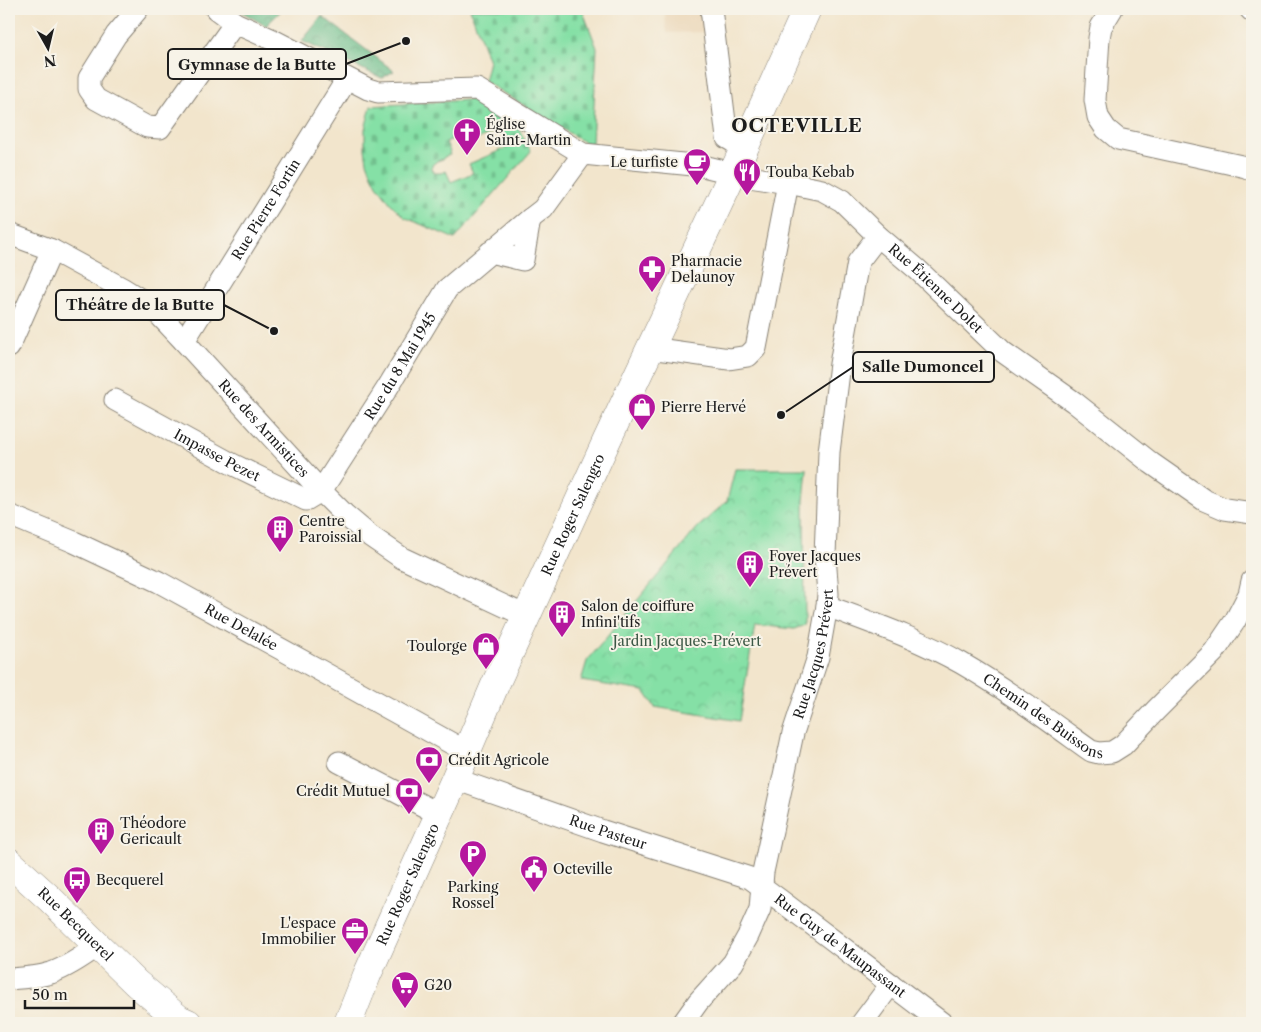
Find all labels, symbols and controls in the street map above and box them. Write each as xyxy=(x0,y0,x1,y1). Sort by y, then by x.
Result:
north arrow xyxy=(22,22,72,72)
callout: Gymnase de la Butte xyxy=(168,49,346,79)
text: N xyxy=(43,51,57,71)
text: Gymnase de la Butte xyxy=(178,55,336,74)
district label: OCTEVILLE xyxy=(731,114,863,137)
place label: Église Saint-Martin xyxy=(486,115,571,149)
church icon: Église Saint-Martin xyxy=(452,117,482,156)
cafe icon: Le turfiste xyxy=(682,147,712,186)
place label: Le turfiste xyxy=(610,153,678,171)
street label: Rue Pierre Fortin xyxy=(228,155,304,263)
restaurant icon: Touba Kebab xyxy=(732,157,762,196)
place label: Touba Kebab xyxy=(766,163,854,181)
street label: Rue Étienne Dolet xyxy=(885,240,987,337)
place label: Pharmacie Delaunoy xyxy=(671,252,742,286)
pharmacy icon: Pharmacie Delaunoy xyxy=(637,254,667,293)
callout: Théâtre de la Butte xyxy=(56,290,224,320)
text: Théâtre de la Butte xyxy=(66,295,214,314)
street label: Rue du 8 Mai 1945 xyxy=(360,309,440,423)
callout: Salle Dumoncel xyxy=(853,352,994,382)
text: Salle Dumoncel xyxy=(862,357,984,376)
street label: Rue des Armistices xyxy=(215,376,313,481)
shop icon: Pierre Hervé xyxy=(627,392,657,431)
place label: Pierre Hervé xyxy=(661,398,746,416)
street label: Impasse Pezet xyxy=(171,425,263,485)
street label: Rue Roger Salengro xyxy=(537,451,609,578)
place label: Centre Paroissial xyxy=(299,512,362,546)
building icon: Centre Paroissial xyxy=(265,514,295,553)
place label: Foyer Jacques Prévert xyxy=(769,547,861,581)
building icon: Foyer Jacques Prévert xyxy=(735,549,765,588)
street label: Rue Jacques Prévert xyxy=(789,588,837,721)
place label: Salon de coiffure Infini'tifs xyxy=(581,597,694,631)
building icon: Salon de coiffure Infini'tifs xyxy=(547,599,577,638)
street label: Rue Delalée xyxy=(201,600,281,655)
shop icon: Toulorge xyxy=(471,631,501,670)
park label: Jardin Jacques-Prévert xyxy=(611,632,761,650)
place label: Toulorge xyxy=(407,637,467,655)
street label: Chemin des Buissons xyxy=(980,670,1104,762)
bank icon: Crédit Agricole xyxy=(414,745,444,784)
place label: Crédit Agricole xyxy=(448,751,549,769)
bank icon: Crédit Mutuel xyxy=(394,776,424,815)
place label: Crédit Mutuel xyxy=(296,782,390,800)
street label: Rue Pasteur xyxy=(567,811,649,853)
place label: Théodore Gericault xyxy=(120,814,186,848)
building icon: Théodore Gericault xyxy=(86,816,116,855)
street label: Rue Roger Salengro xyxy=(372,820,443,948)
parking icon: Parking Rossel xyxy=(458,839,488,878)
public building icon: Octeville xyxy=(519,854,549,893)
place label: Octeville xyxy=(553,860,613,878)
bus stop icon: Becquerel xyxy=(62,865,92,904)
place label: Becquerel xyxy=(96,871,164,889)
place label: Parking Rossel xyxy=(448,878,499,912)
street label: Rue Becquerel xyxy=(34,883,117,965)
street label: Rue Guy de Maupassant xyxy=(771,890,910,1002)
place label: L'espace Immobilier xyxy=(261,914,336,948)
office icon: L'espace Immobilier xyxy=(340,916,370,955)
supermarket icon: G20 xyxy=(390,970,420,1009)
place label: G20 xyxy=(424,976,452,994)
scale bar xyxy=(25,977,134,1009)
text: 50 m xyxy=(32,985,68,1004)

